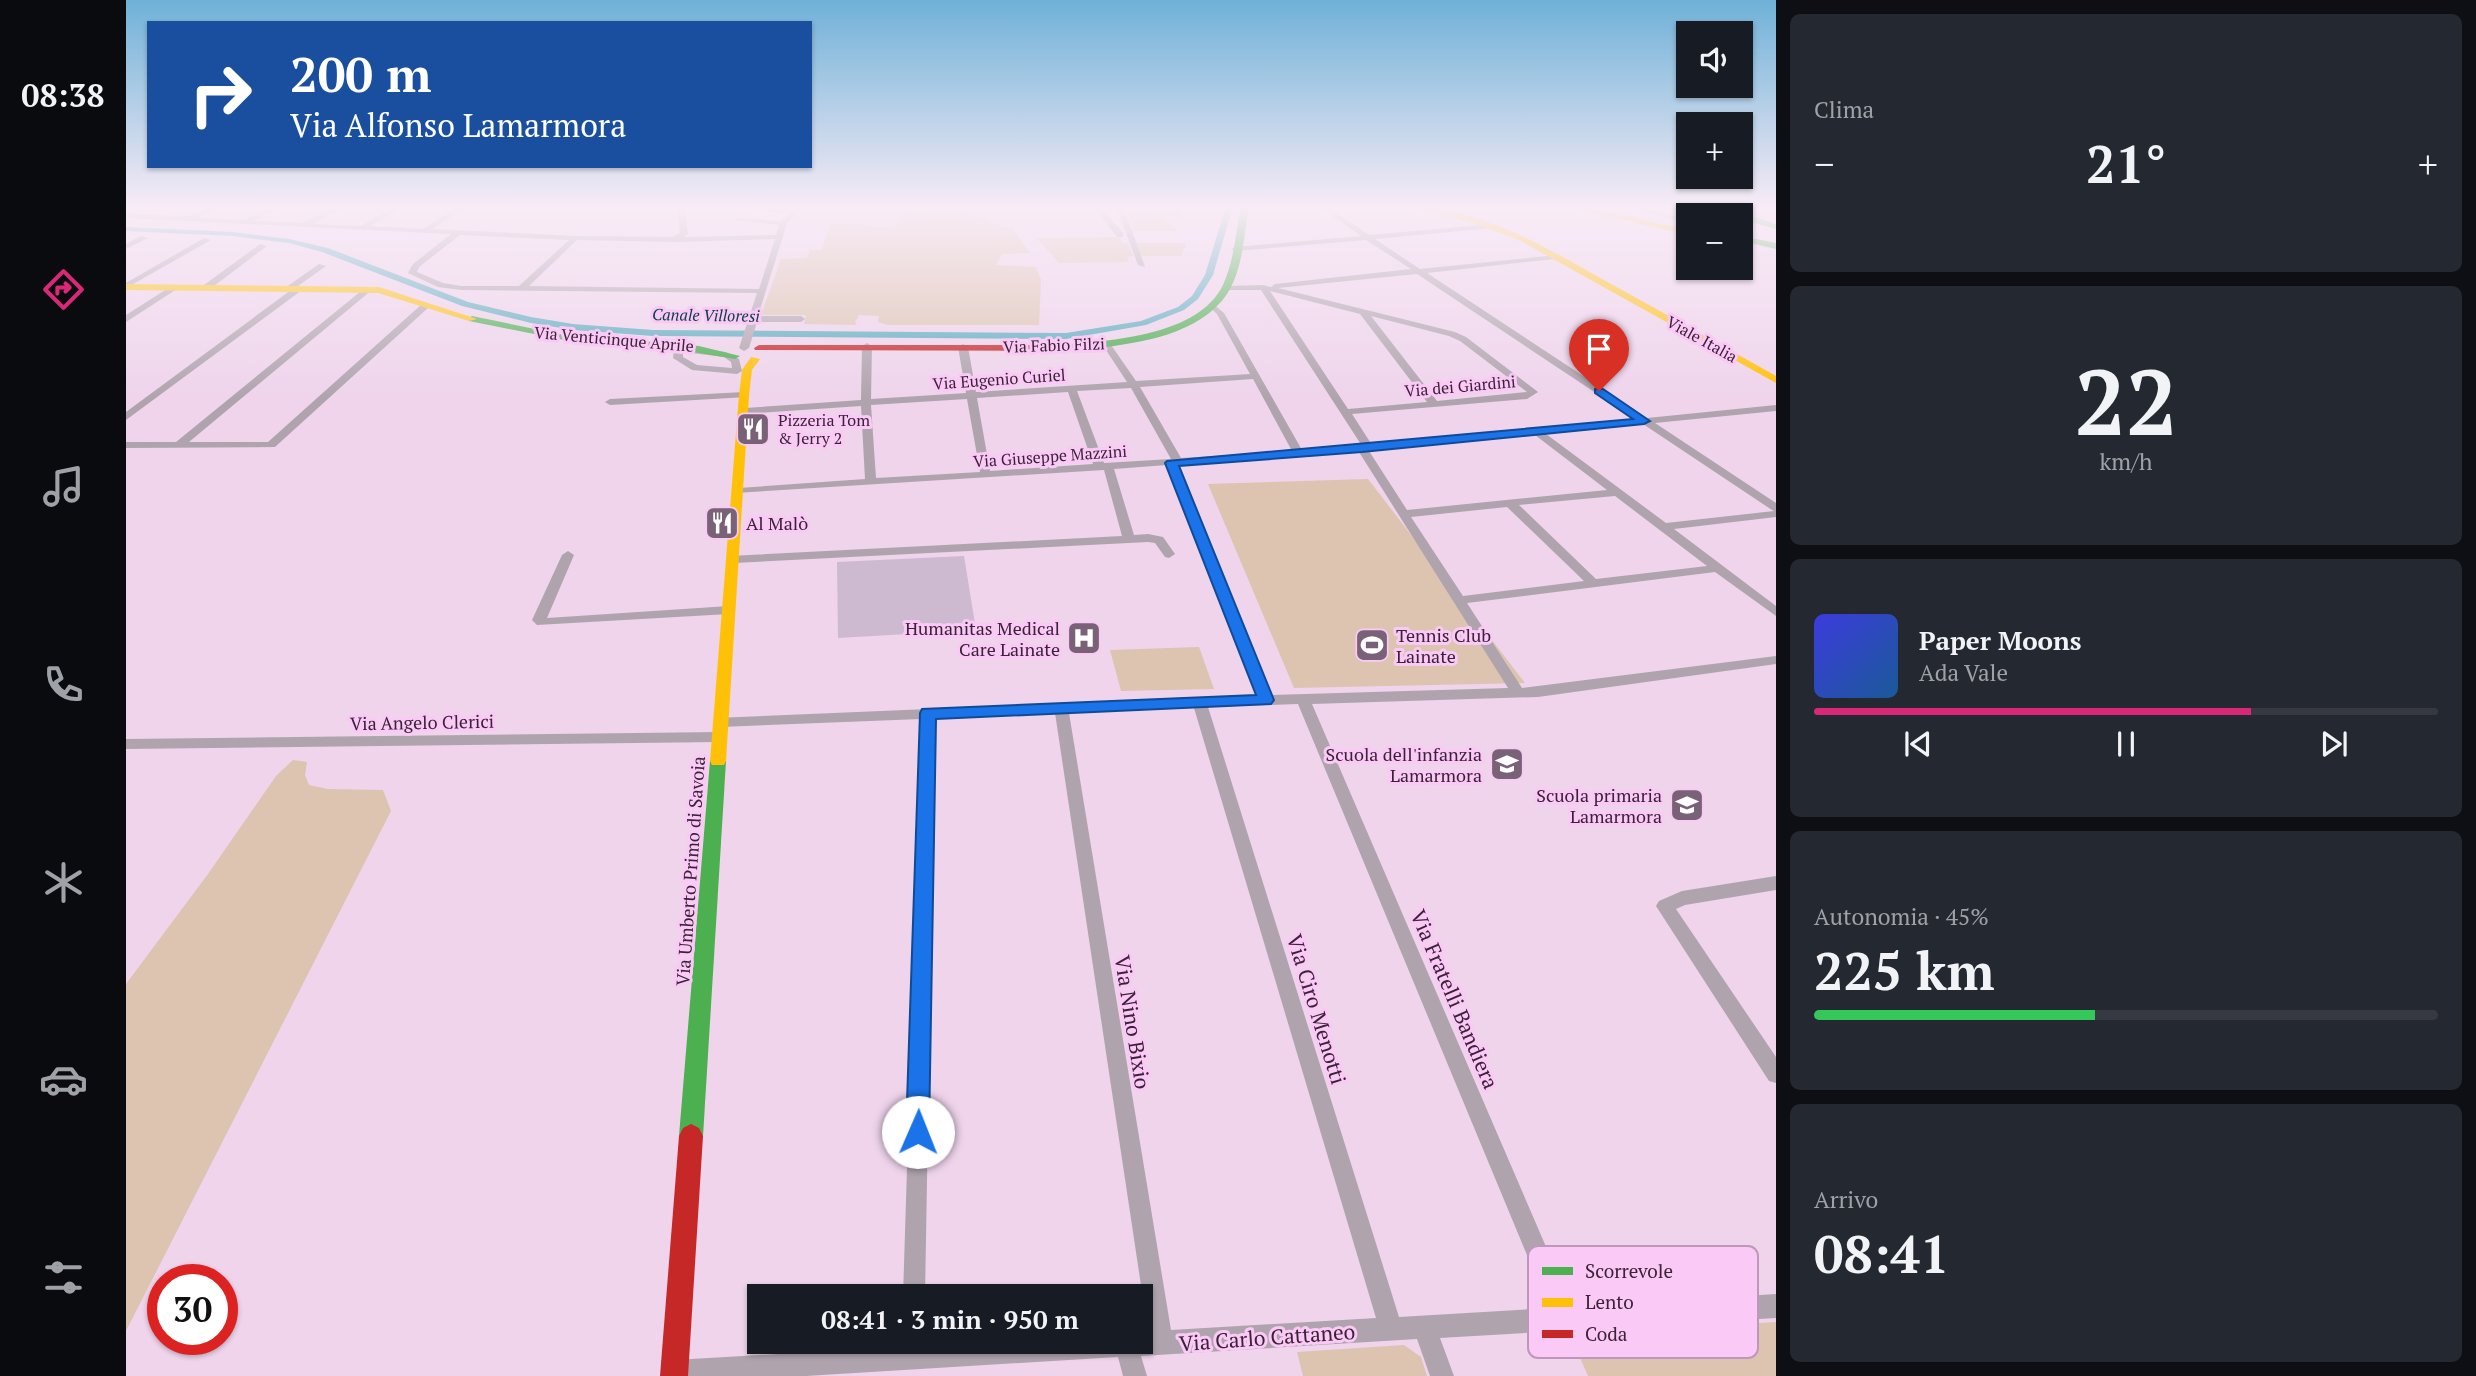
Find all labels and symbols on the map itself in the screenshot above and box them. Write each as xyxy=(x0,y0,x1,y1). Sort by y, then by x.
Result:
water label: Canale Villoresi xyxy=(652,303,761,327)
street label: Viale Italia xyxy=(1663,310,1741,368)
pin xyxy=(1569,319,1629,391)
street label: Via Venticinque Aprile xyxy=(533,321,695,357)
street label: Via Fabio Filzi xyxy=(1003,332,1105,358)
street label: Via Eugenio Curiel xyxy=(932,363,1066,395)
street label: Via dei Giardini xyxy=(1404,370,1517,402)
place label: Pizzeria Tom & Jerry 2 xyxy=(778,409,870,449)
restaurant icon: Pizzeria Tom & Jerry 2 xyxy=(734,410,772,448)
street label: Via Giuseppe Mazzini xyxy=(972,440,1128,472)
restaurant icon: Al Malò xyxy=(703,504,741,542)
place label: Al Malò xyxy=(746,511,808,535)
place label: Humanitas Medical Care Lainate xyxy=(905,616,1060,661)
hospital icon: Humanitas Medical Care Lainate xyxy=(1065,619,1103,657)
place label: Tennis Club Lainate xyxy=(1396,623,1491,668)
sports icon: Tennis Club Lainate xyxy=(1353,626,1391,664)
street label: Via Angelo Clerici xyxy=(350,709,494,735)
place label: Scuola dell'infanzia Lamarmora xyxy=(1326,742,1482,787)
school or university icon: Scuola dell'infanzia Lamarmora xyxy=(1488,745,1526,783)
street label: Via Umberto Primo di Savoia xyxy=(670,755,710,987)
place label: Scuola primaria Lamarmora xyxy=(1536,783,1662,828)
school or university icon: Scuola primaria Lamarmora xyxy=(1668,786,1706,824)
street label: Via Fratelli Bandiera xyxy=(1405,905,1506,1093)
street label: Via Ciro Menotti xyxy=(1281,931,1353,1087)
street label: Via Nino Bixio xyxy=(1109,953,1157,1091)
position arrow xyxy=(881,1095,955,1169)
legend xyxy=(1528,1246,1758,1358)
text: Scorrevole xyxy=(1585,1258,1673,1283)
speed limit sign: 30 xyxy=(147,1264,238,1355)
text: Lento xyxy=(1585,1289,1634,1314)
street label: Via Carlo Cattaneo xyxy=(1178,1317,1356,1357)
text: Coda xyxy=(1585,1321,1628,1346)

